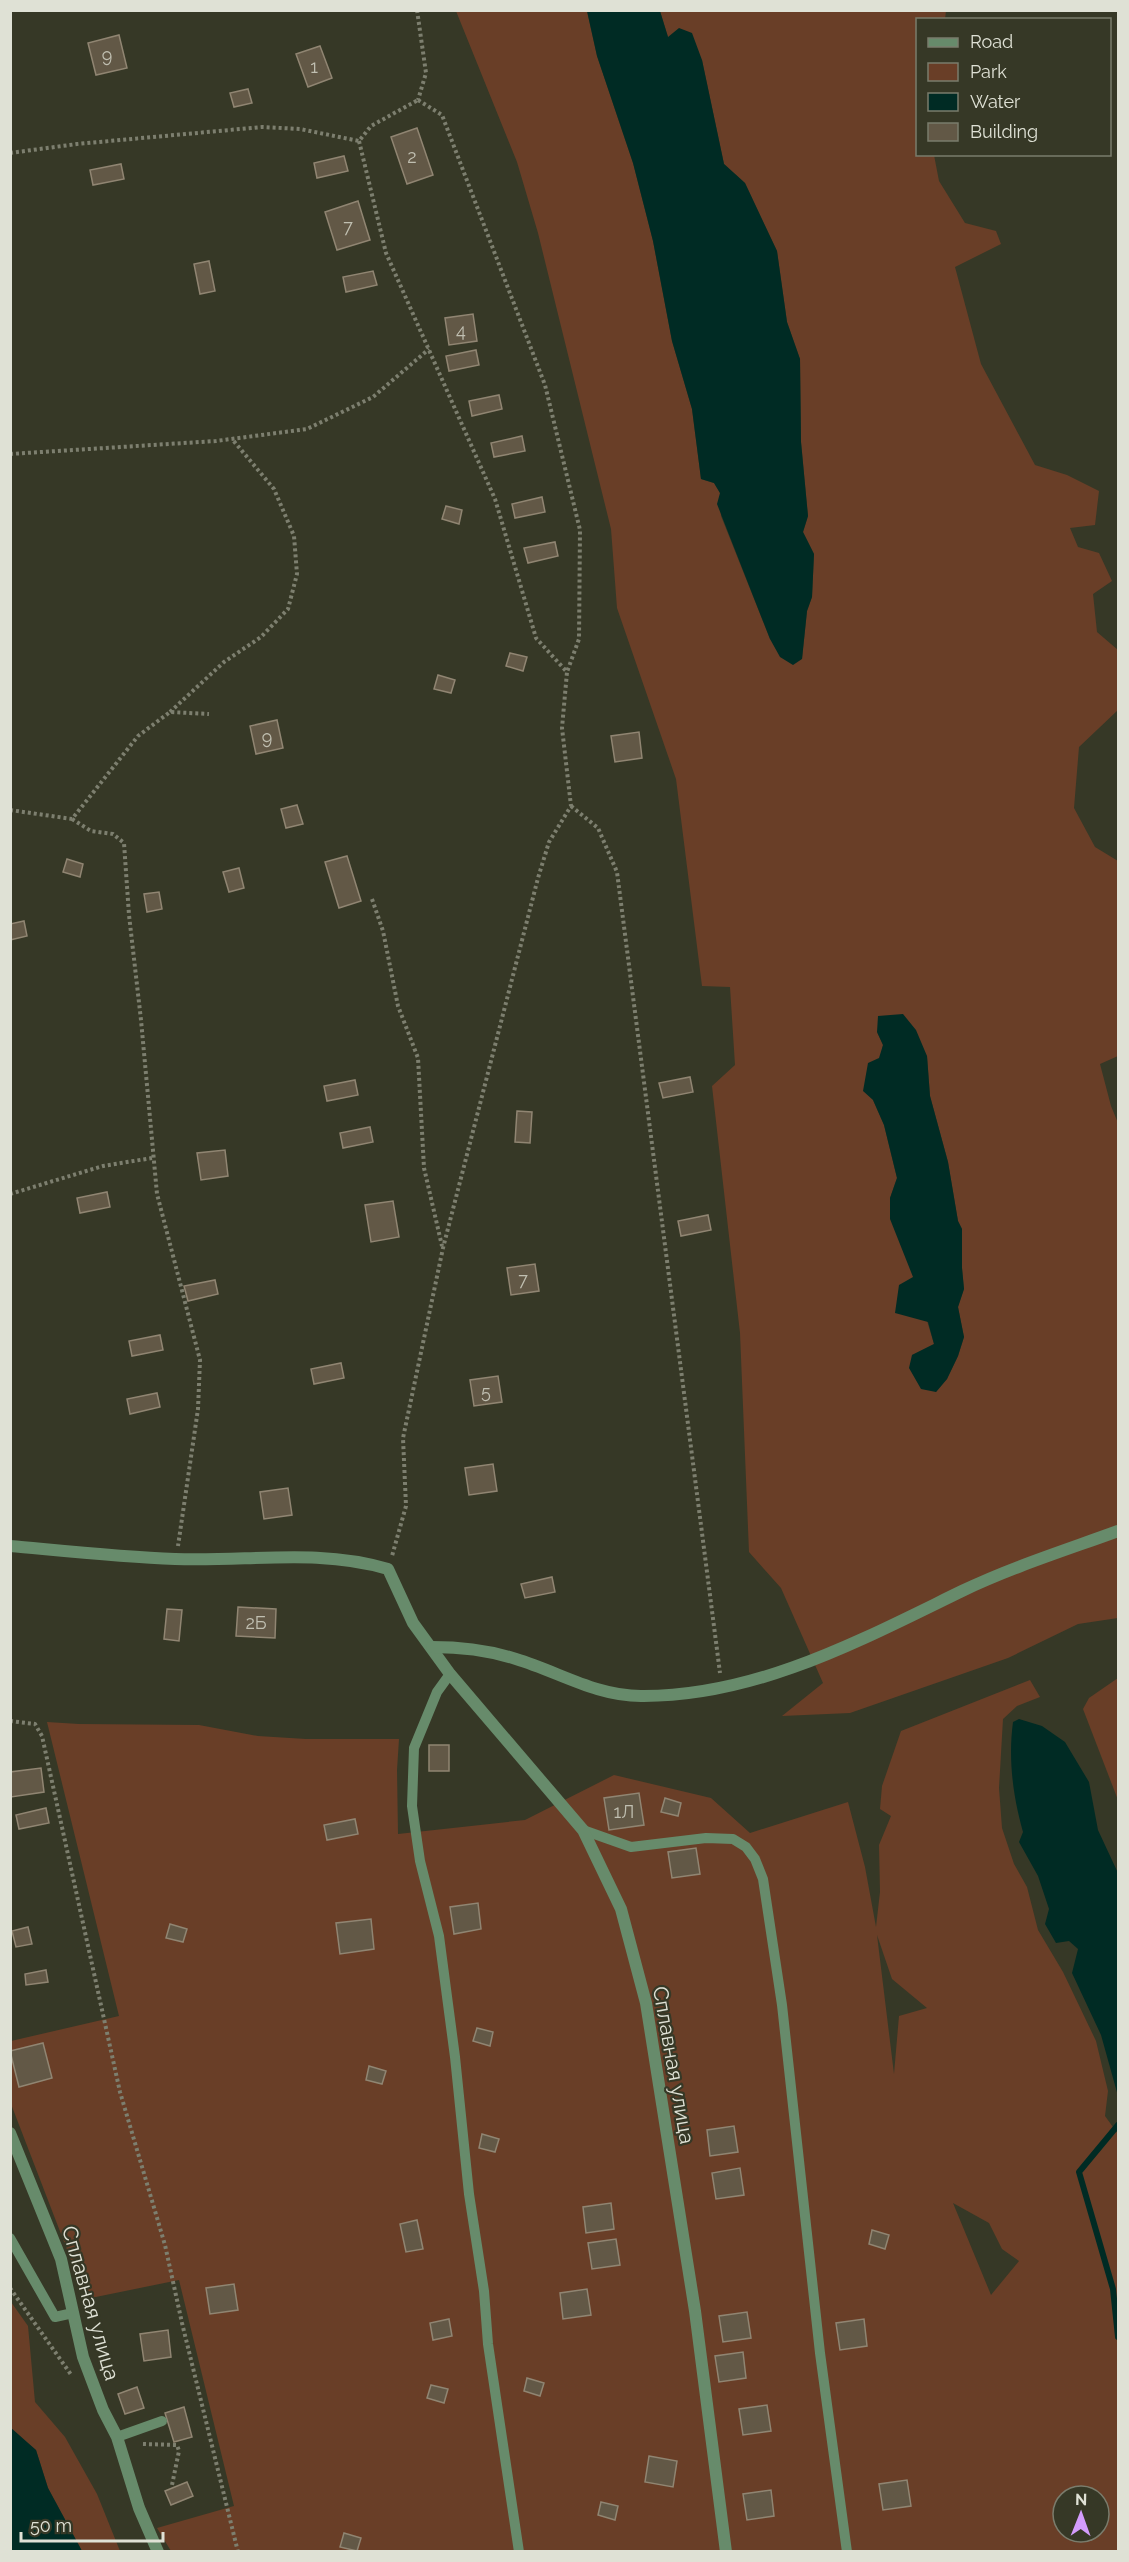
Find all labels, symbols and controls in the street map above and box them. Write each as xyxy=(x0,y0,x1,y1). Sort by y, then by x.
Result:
legend xyxy=(916,18,1111,156)
text: Road xyxy=(970,31,1013,52)
house number: 9 xyxy=(102,45,112,66)
house number: 1 xyxy=(310,56,318,77)
text: Park xyxy=(970,61,1007,82)
text: Water xyxy=(970,91,1021,112)
text: Building xyxy=(970,121,1038,142)
house number: 2 xyxy=(407,146,417,167)
house number: 7 xyxy=(343,216,353,237)
house number: 4 xyxy=(456,320,466,341)
house number: 9 xyxy=(262,727,272,748)
house number: 7 xyxy=(518,1269,528,1290)
house number: 5 xyxy=(481,1381,491,1402)
house number: 2Б xyxy=(245,1612,267,1633)
house number: 1Л xyxy=(614,1801,634,1822)
street label: Сплавная улица xyxy=(648,1984,700,2146)
street label: Сплавная улица xyxy=(57,2223,125,2383)
north arrow xyxy=(1051,2484,1111,2544)
text: N xyxy=(1075,2490,1088,2509)
scale bar xyxy=(21,2505,164,2543)
text: 50 m xyxy=(30,2515,72,2536)

